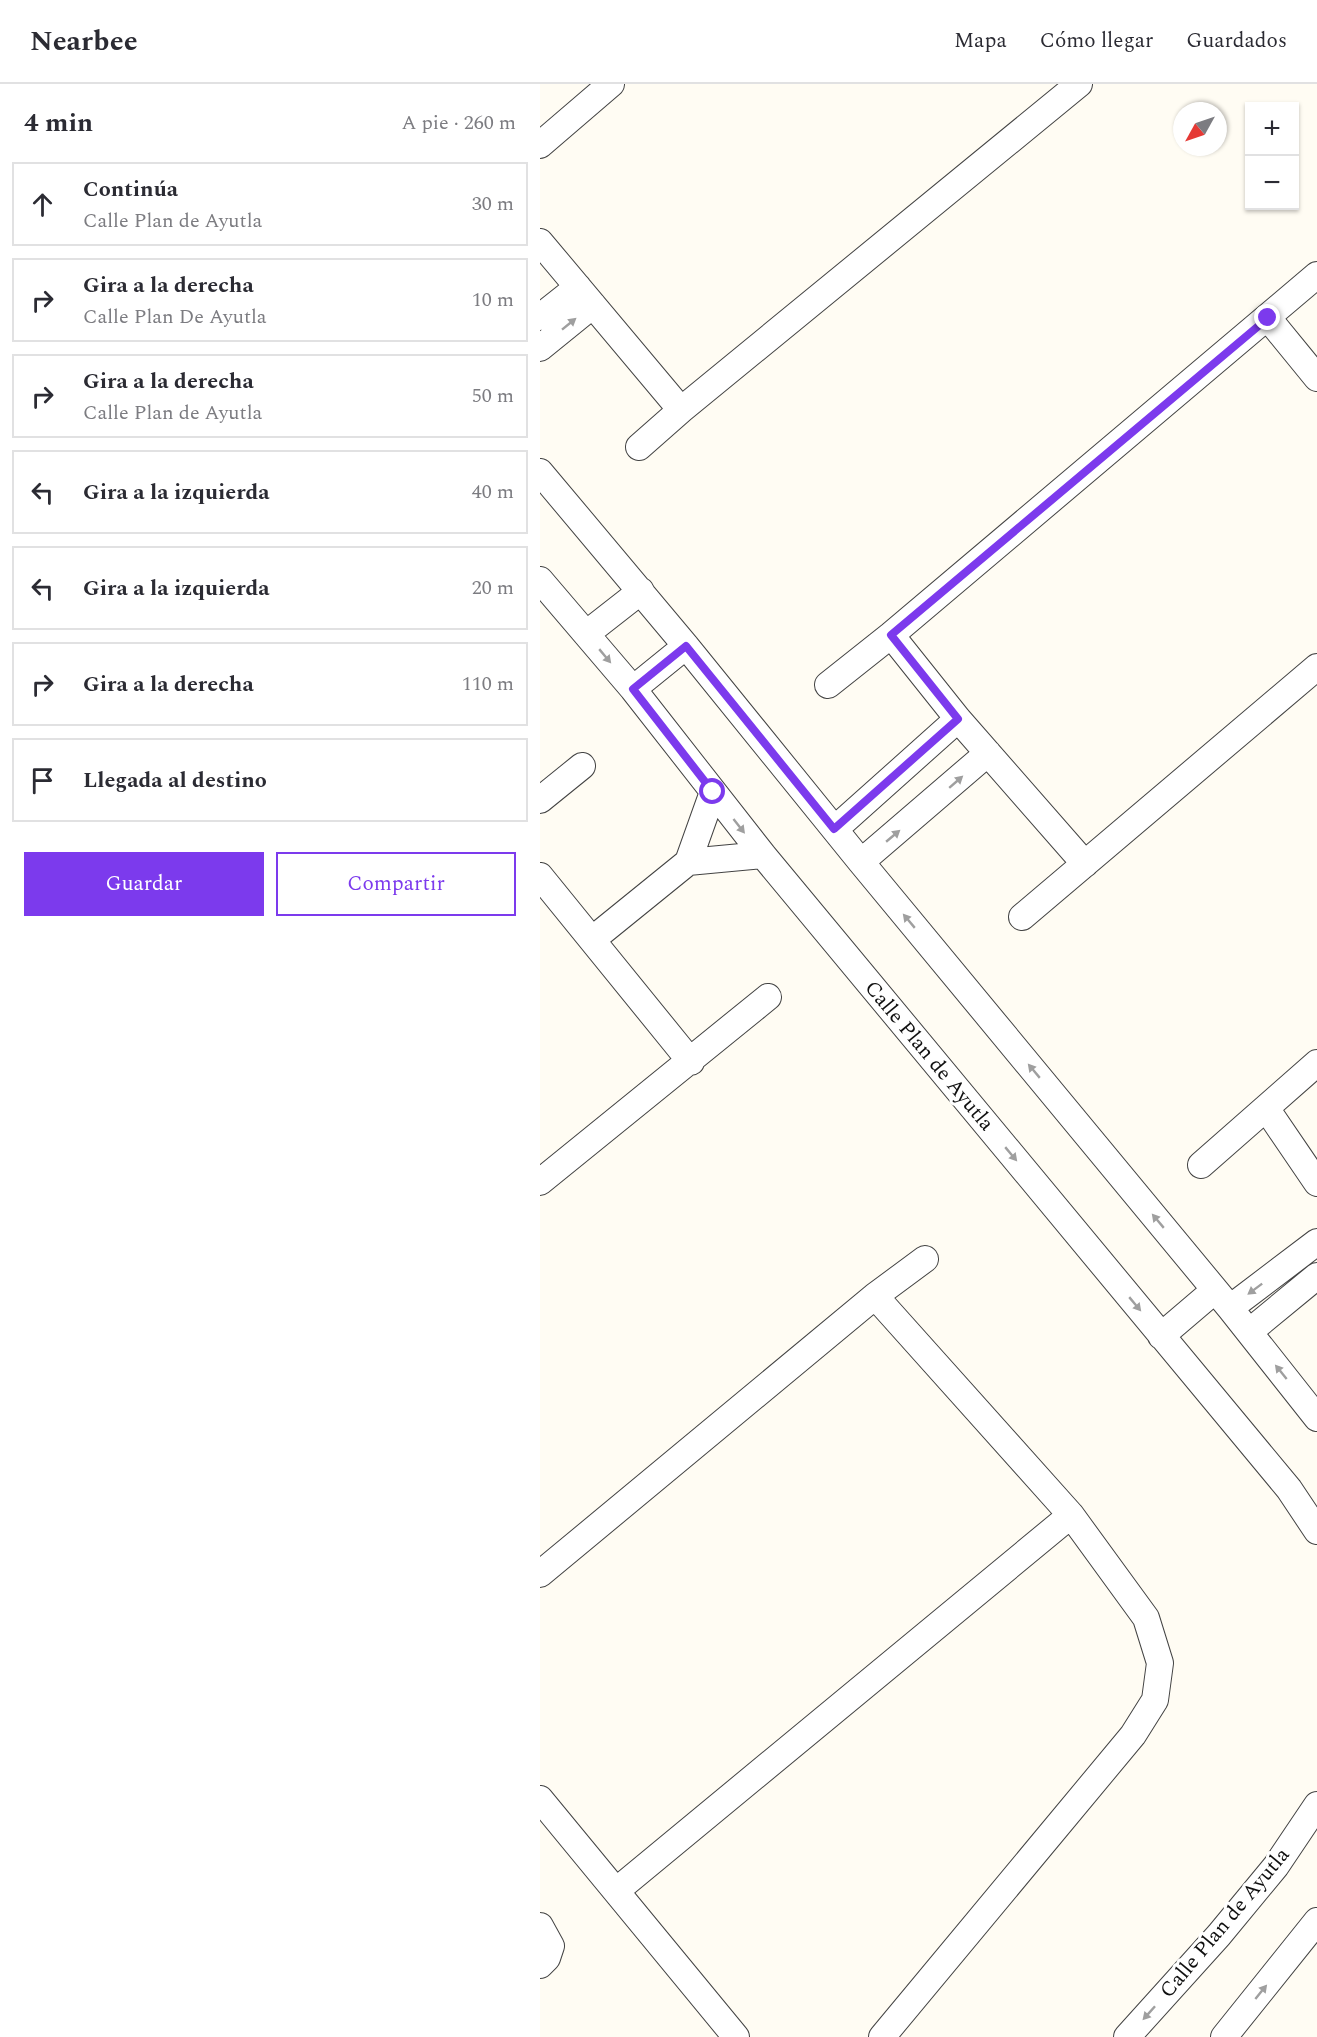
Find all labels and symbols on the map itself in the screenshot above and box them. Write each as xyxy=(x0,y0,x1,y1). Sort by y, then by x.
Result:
north arrow xyxy=(1173,102,1227,156)
route end xyxy=(1254,304,1280,330)
one-way arrow xyxy=(561,317,577,330)
one-way arrow xyxy=(598,648,611,663)
one-way arrow xyxy=(948,776,963,789)
route start xyxy=(699,778,725,804)
one-way arrow xyxy=(733,818,745,833)
one-way arrow xyxy=(885,830,900,843)
one-way arrow xyxy=(903,914,916,929)
street label: Calle Plan de Ayutla xyxy=(856,974,1002,1139)
one-way arrow xyxy=(1027,1063,1040,1079)
one-way arrow xyxy=(1004,1146,1017,1162)
one-way arrow xyxy=(1152,1214,1165,1229)
one-way arrow xyxy=(1247,1283,1263,1296)
one-way arrow xyxy=(1128,1296,1141,1311)
one-way arrow xyxy=(1275,1364,1288,1380)
street label: Calle Plan de Ayutla xyxy=(1152,1840,1298,2005)
one-way arrow xyxy=(1254,1985,1267,2000)
one-way arrow xyxy=(1143,2005,1156,2020)

